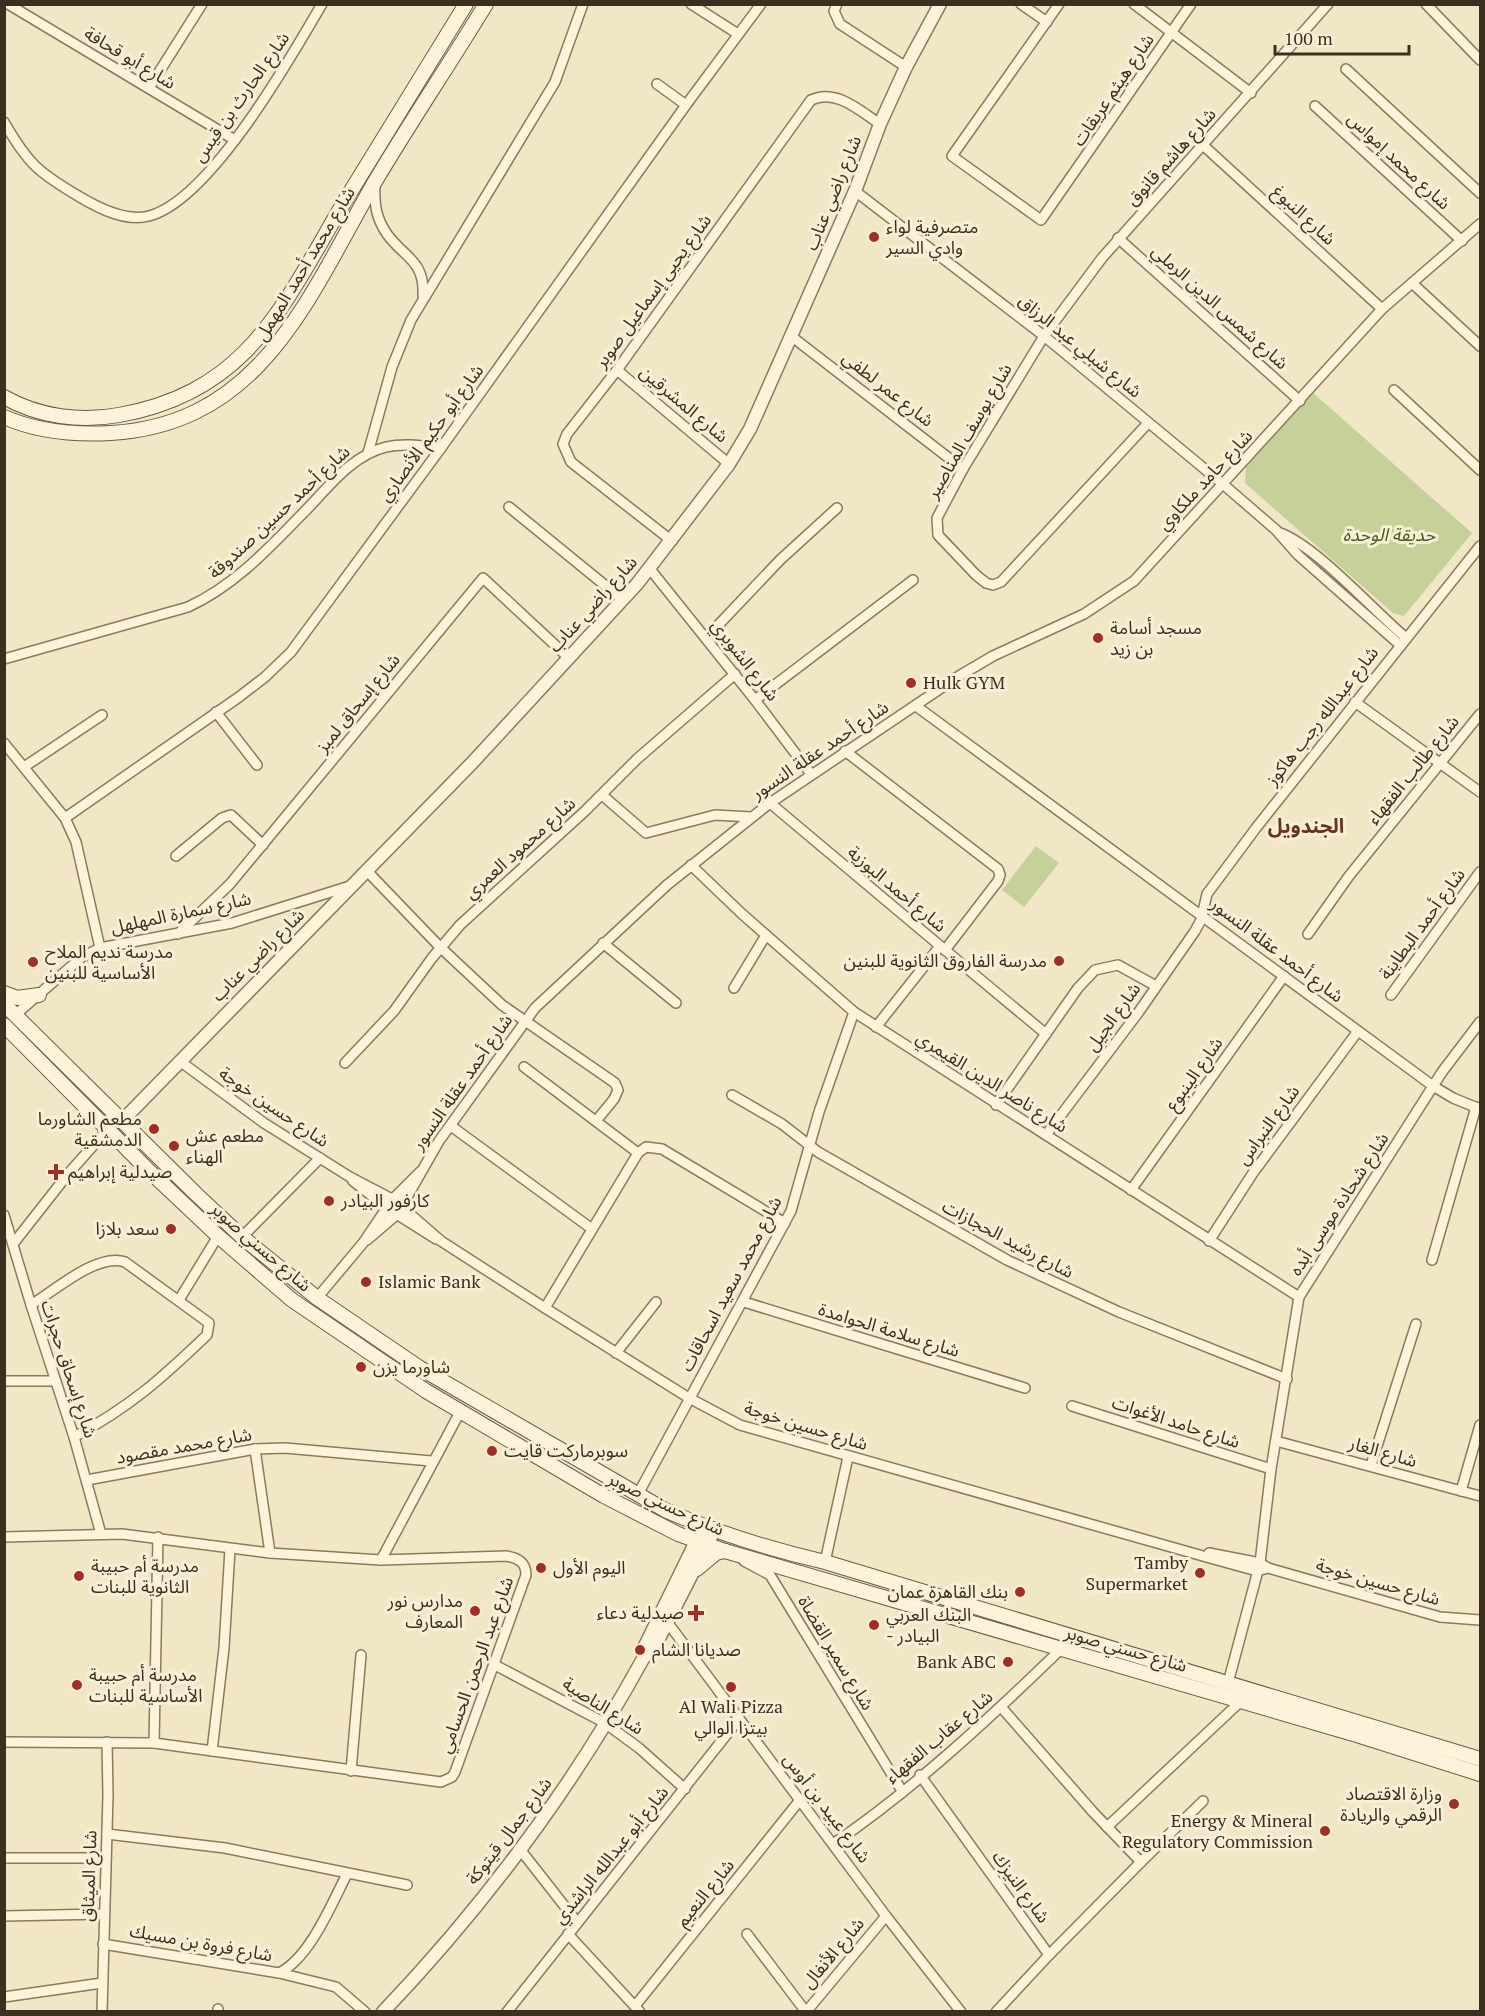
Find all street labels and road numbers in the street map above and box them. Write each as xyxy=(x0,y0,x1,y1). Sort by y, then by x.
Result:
street label: شارع أبو قحافة xyxy=(79,20,181,97)
street label: شارع الحارث بن قيس xyxy=(186,26,297,168)
street label: شارع هيثم عريقات xyxy=(1066,29,1161,152)
street label: شارع هاشم قانوق xyxy=(1120,102,1223,213)
street label: شارع محمد إمواس xyxy=(1341,106,1456,217)
street label: شارع راضي عناب xyxy=(798,132,869,255)
street label: شارع النبوغ xyxy=(1266,179,1342,252)
street label: شارع محمد أحمد المهمل xyxy=(249,182,362,347)
street label: شارع يحيى إسماعيل صوبر xyxy=(588,209,719,375)
street label: شارع شمس الدين الرملي xyxy=(1145,238,1294,376)
street label: شارع شبلي عبد الرزاق xyxy=(1012,288,1147,405)
street label: شارع عمر لطفي xyxy=(836,345,939,434)
street label: شارع يوسف المناصير xyxy=(919,358,1019,505)
street label: شارع أبو حكيم الأنصاري xyxy=(372,359,491,508)
street label: شارع المشرقين xyxy=(633,359,734,450)
street label: شارع حامد ملكاوي xyxy=(1151,424,1259,537)
street label: شارع أحمد حسين صندوقة xyxy=(202,439,356,586)
street label: شارع راضي عناب xyxy=(542,550,644,659)
street label: شارع الشوبري xyxy=(704,613,785,707)
street label: شارع عبدالله رجب هاكوز xyxy=(1259,641,1385,793)
street label: شارع إسحاق لمبز xyxy=(309,648,407,760)
street label: شارع أحمد عقلة النسور xyxy=(745,694,894,807)
street label: شارع طالب الفقهاء xyxy=(1361,710,1466,831)
street label: شارع محمود العمري xyxy=(459,791,582,906)
street label: شارع أحمد البوزية xyxy=(841,840,952,939)
street label: شارع أحمد البطاينة xyxy=(1373,863,1472,986)
street label: شارع سمارة المهلهل xyxy=(108,885,254,942)
street label: شارع أحمد عقلة النسور xyxy=(1204,891,1349,1010)
street label: شارع راضي عناب xyxy=(206,903,311,1008)
street label: شارع الجيل xyxy=(1079,977,1148,1057)
street label: شارع أحمد عقلة النسور xyxy=(405,1009,520,1157)
street label: شارع ناصر الدين القيمري xyxy=(911,1025,1073,1140)
street label: شارع الينبوع xyxy=(1159,1032,1230,1117)
street label: شارع حسين خوجة xyxy=(213,1060,334,1154)
street label: شارع النبراس xyxy=(1230,1080,1307,1171)
street label: شارع شحادة موسى أبده xyxy=(1283,1127,1396,1281)
street label: شارع محمد سعيد اسحاقات xyxy=(674,1192,789,1377)
street label: شارع رشيد الحجازات xyxy=(937,1193,1078,1286)
street label: شارع حسني صوبر xyxy=(204,1195,317,1299)
street label: شارع سلامة الحوامدة xyxy=(815,1296,963,1365)
street label: شارع إسحاق حجرات xyxy=(33,1297,104,1442)
street label: شارع حامد الأغوات xyxy=(1108,1389,1243,1456)
street label: شارع حسين خوجة xyxy=(741,1395,871,1458)
street label: شارع محمد مقصود xyxy=(114,1421,254,1472)
street label: شارع الغار xyxy=(1345,1430,1420,1475)
street label: شارع حسني صوبر xyxy=(602,1465,729,1543)
street label: شارع حسين خوجة xyxy=(1313,1552,1443,1613)
street label: شارع عبد الرحمن الحسامي xyxy=(432,1573,521,1757)
street label: شارع سمير القضاة xyxy=(791,1591,881,1716)
street label: شارع حسني صوبر xyxy=(1061,1619,1190,1680)
street label: شارع الناصية xyxy=(557,1671,649,1742)
street label: شارع عقاب الفقهاء xyxy=(880,1684,999,1791)
street label: شارع عبيد بن أوس xyxy=(776,1748,877,1869)
street label: شارع جمال قيتوكة xyxy=(460,1772,559,1891)
street label: شارع أبو عبدالله الراشدي xyxy=(547,1780,676,1930)
street label: شارع الميثاق xyxy=(74,1830,105,1922)
street label: شارع النيزك xyxy=(985,1845,1056,1929)
street label: شارع النعيم xyxy=(669,1853,741,1933)
street label: شارع الأنفال xyxy=(795,1912,871,1995)
street label: شارع فروة بن مسيك xyxy=(127,1918,275,1969)

